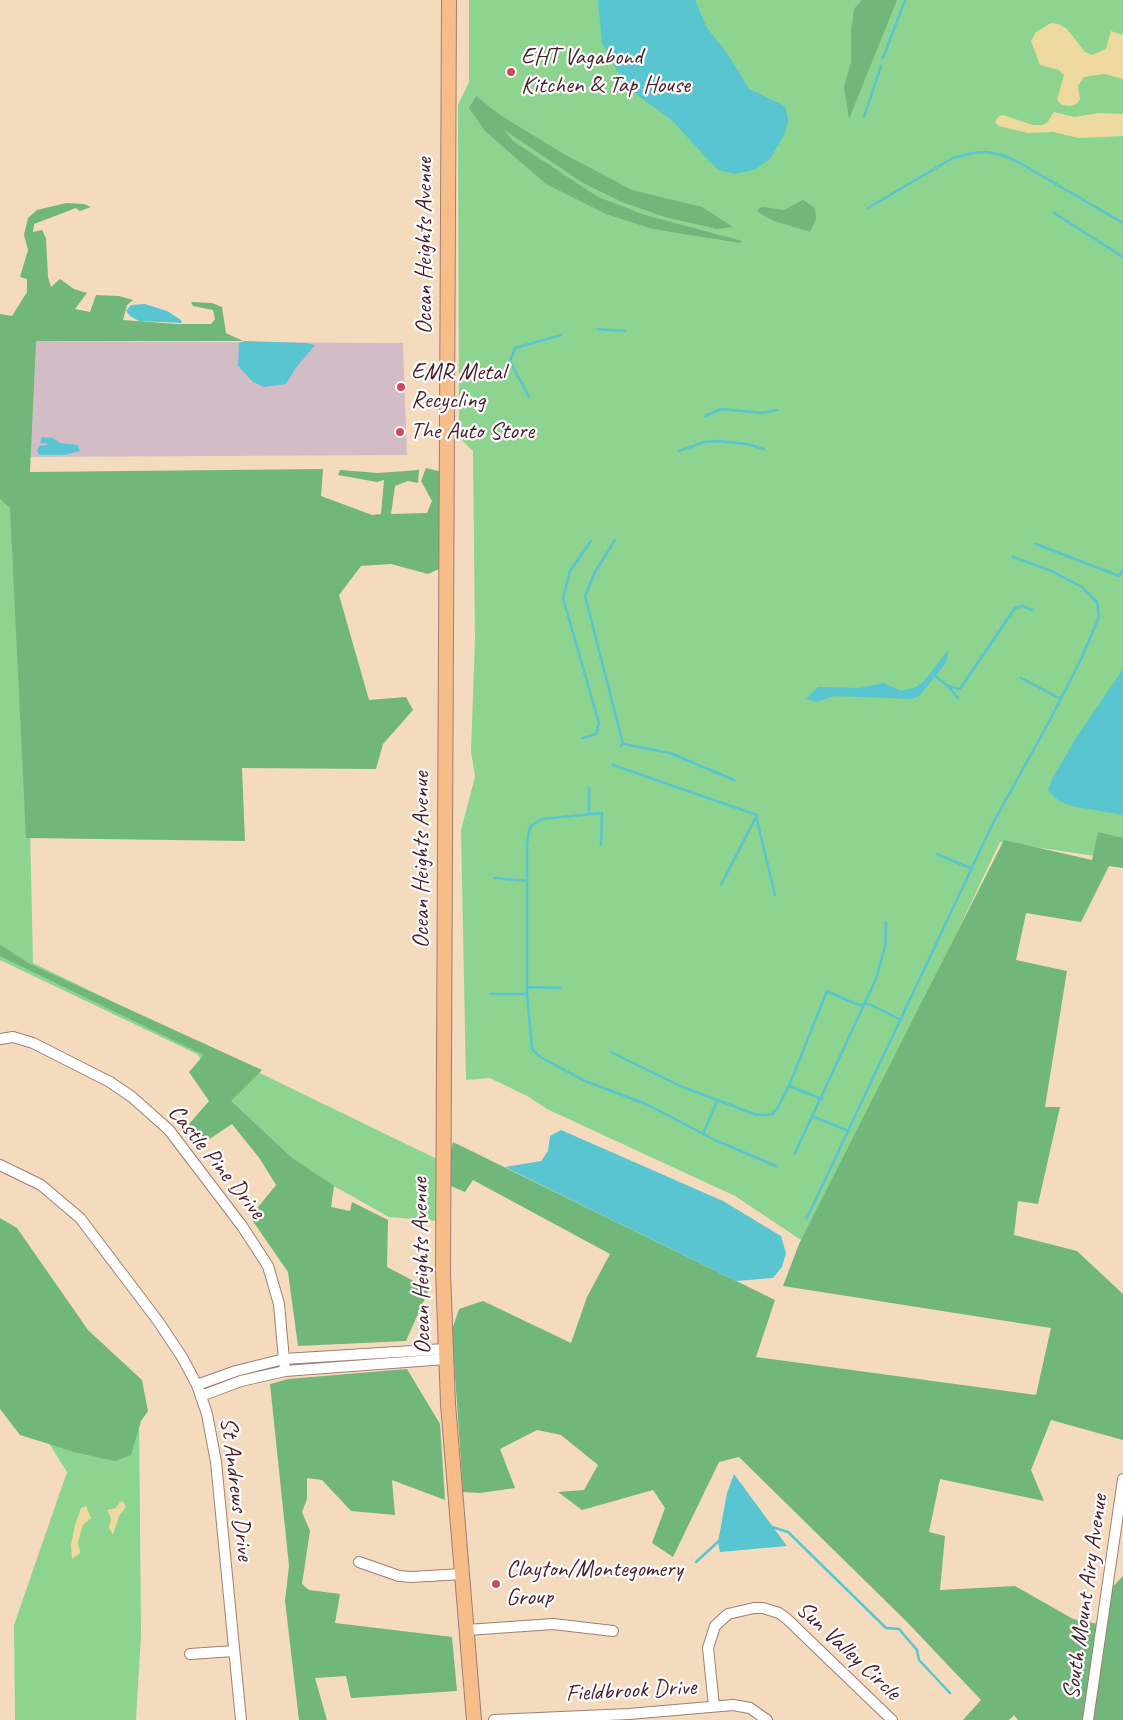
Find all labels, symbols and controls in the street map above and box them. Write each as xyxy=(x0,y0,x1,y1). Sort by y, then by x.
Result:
place label: EHT Vagabond Kitchen & Tap House xyxy=(521,44,690,100)
marker: EHT Vagabond Kitchen & Tap House xyxy=(505,66,517,78)
street label: Ocean Heights Avenue xyxy=(411,158,439,334)
place label: EMR Metal Recycling xyxy=(411,359,505,415)
marker: EMR Metal Recycling xyxy=(395,381,407,393)
place label: The Auto Store xyxy=(410,418,534,446)
marker: The Auto Store xyxy=(394,426,406,438)
street label: Ocean Heights Avenue xyxy=(408,772,436,948)
street label: Castle Pine Drive xyxy=(161,1099,271,1225)
street label: Ocean Heights Avenue xyxy=(406,1177,438,1355)
street label: St Andrews Drive xyxy=(213,1416,259,1562)
street label: South Mount Airy Avenue xyxy=(1057,1493,1115,1701)
place label: Clayton/Montegomery Group xyxy=(506,1556,683,1612)
marker: Clayton/Montegomery Group xyxy=(490,1578,502,1590)
street label: Sun Valley Circle xyxy=(790,1595,906,1707)
street label: Fieldbrook Drive xyxy=(565,1673,697,1709)

